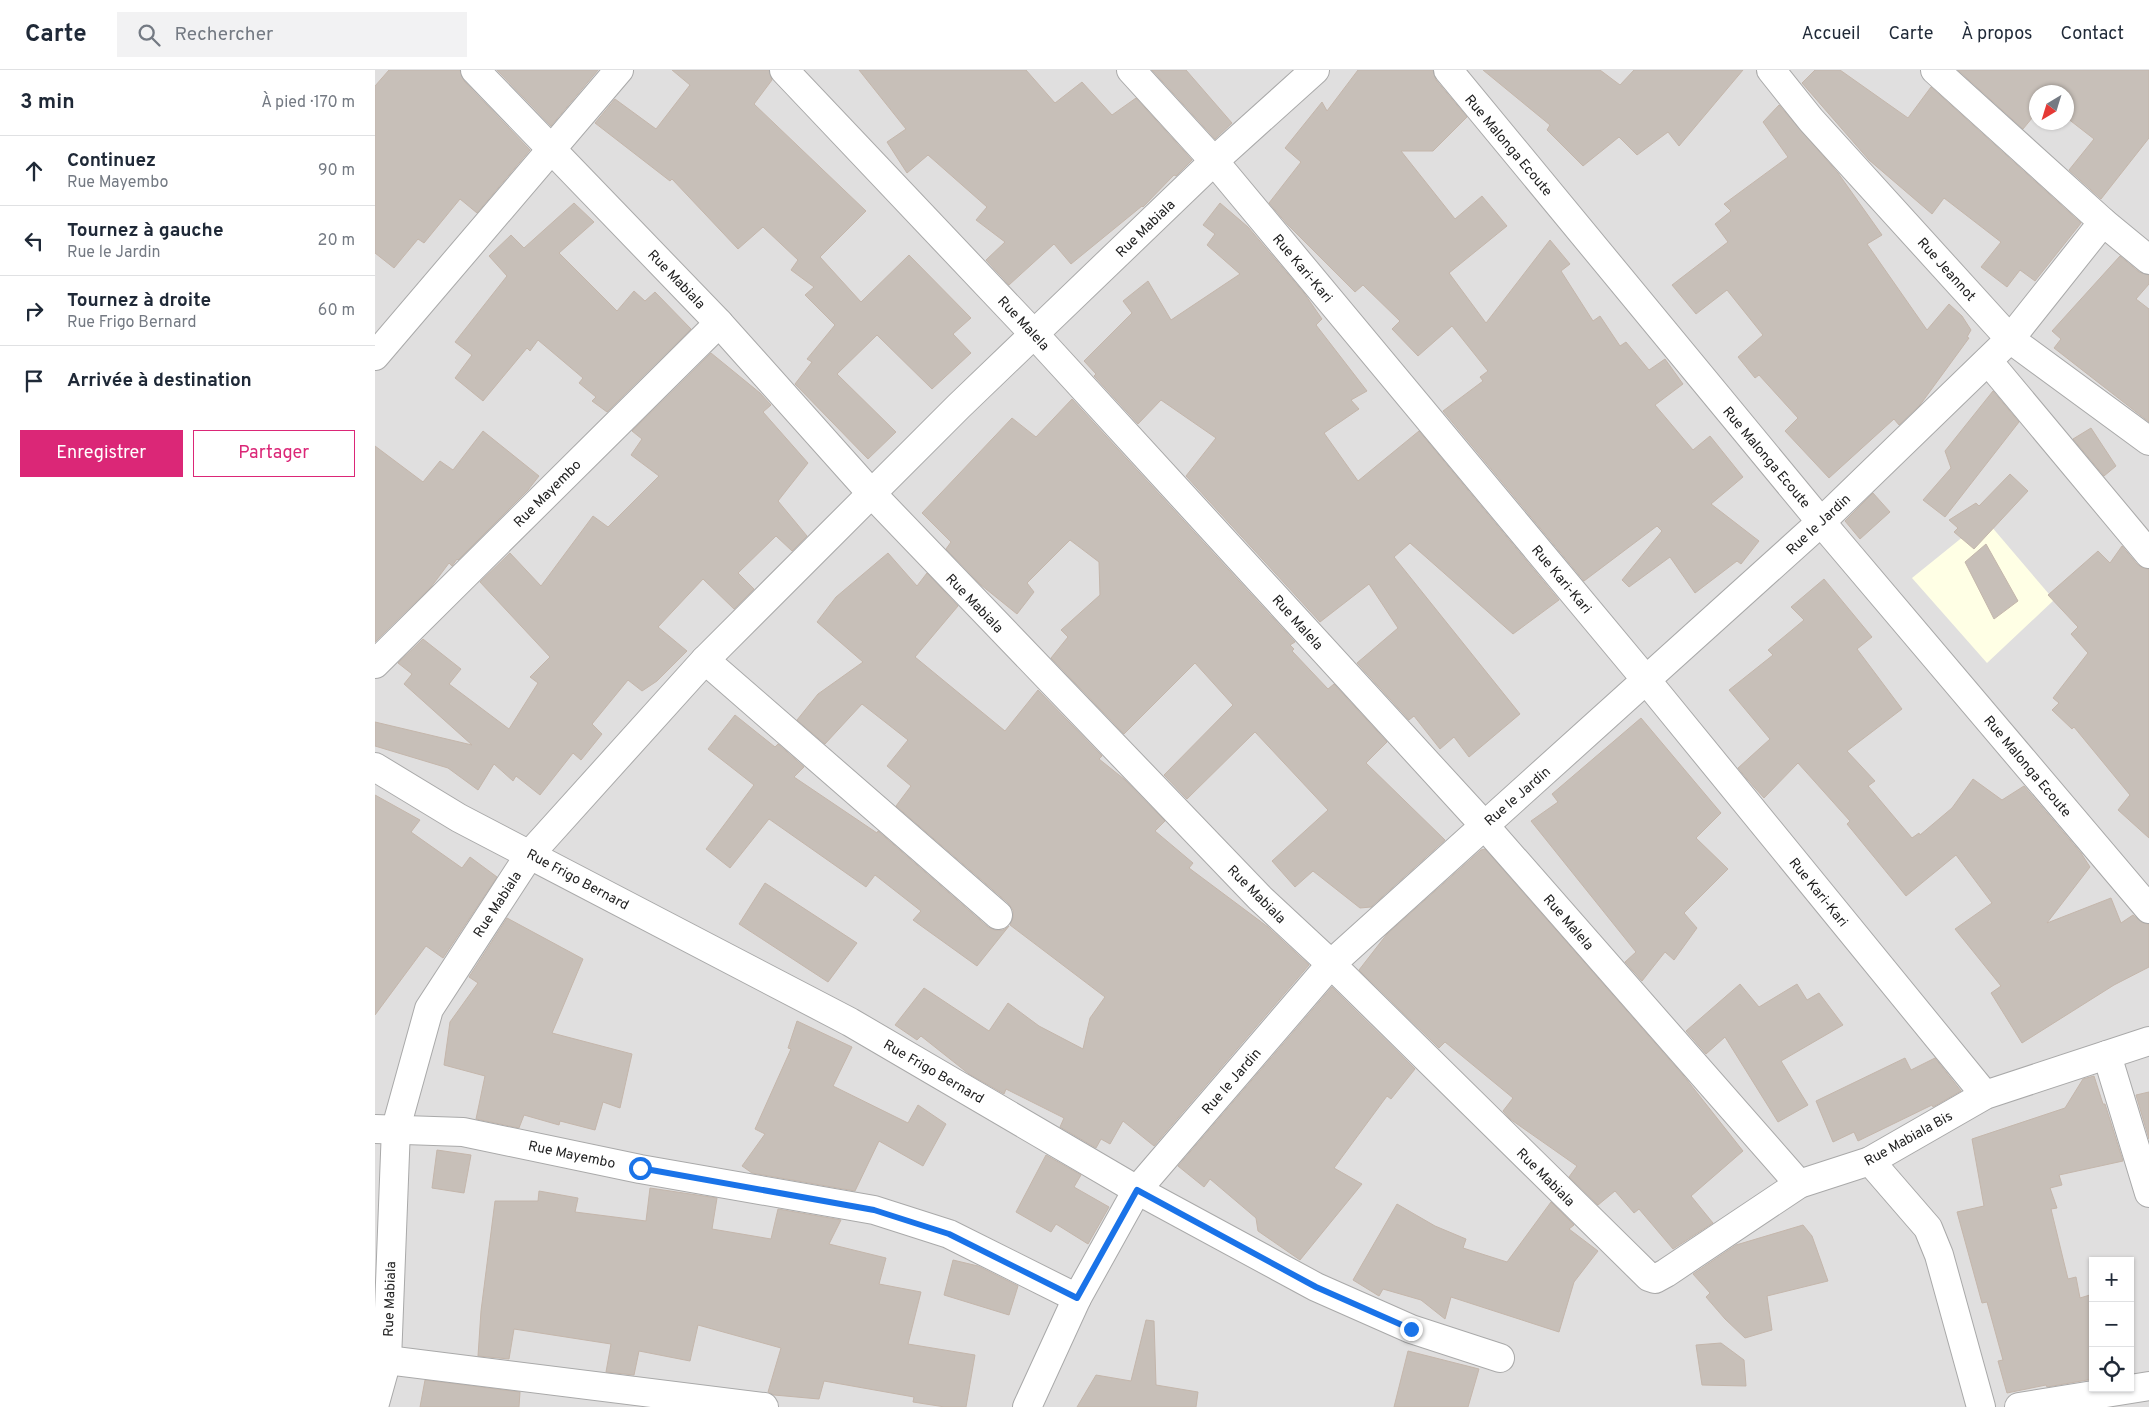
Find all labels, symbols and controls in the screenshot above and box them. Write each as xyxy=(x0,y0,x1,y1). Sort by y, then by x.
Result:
search box xyxy=(117,12,467,57)
text: Carte xyxy=(25,20,87,50)
icon: search xyxy=(135,21,163,49)
text: Rechercher xyxy=(175,23,273,47)
text: Accueil xyxy=(1801,23,1860,46)
text: Carte xyxy=(1888,23,1933,46)
text: À propos xyxy=(1961,23,2032,46)
text: Contact xyxy=(2060,23,2124,46)
north arrow xyxy=(2029,85,2074,130)
text: 3 min xyxy=(20,89,75,116)
street label: Rue Malonga Ecoute xyxy=(1460,92,1555,200)
text: À pied · 170 m xyxy=(261,93,355,113)
text: Continuez xyxy=(67,149,156,173)
icon: ahead xyxy=(20,157,48,185)
text: 90 m xyxy=(318,161,355,181)
text: Rue Mayembo xyxy=(67,173,168,193)
street label: Rue Mabiala xyxy=(1113,197,1179,262)
text: Tournez à gauche xyxy=(67,219,224,243)
icon: left xyxy=(20,227,48,255)
text: 20 m xyxy=(318,231,355,251)
street label: Rue Kari-Kari xyxy=(1268,231,1335,307)
street label: Rue Jeannot xyxy=(1913,235,1979,305)
text: Rue le Jardin xyxy=(67,243,161,263)
street label: Rue Mabiala xyxy=(643,247,708,313)
text: Tournez à droite xyxy=(67,289,211,313)
street label: Rue Malela xyxy=(993,293,1052,355)
icon: right xyxy=(20,297,48,325)
text: 60 m xyxy=(318,301,355,321)
text: Rue Frigo Bernard xyxy=(67,313,196,333)
icon: arrive xyxy=(20,367,48,395)
text: Arrivée à destination xyxy=(67,369,252,393)
street label: Rue Malonga Ecoute xyxy=(1718,404,1813,512)
button: Enregistrer xyxy=(20,430,183,477)
button: Partager xyxy=(193,430,355,477)
street label: Rue Mayembo xyxy=(511,457,586,531)
street label: Rue le Jardin xyxy=(1783,491,1855,559)
street label: Rue Kari-Kari xyxy=(1527,542,1594,618)
street label: Rue Mabiala xyxy=(941,571,1006,637)
street label: Rue Malela xyxy=(1268,592,1326,654)
street label: Rue Malonga Ecoute xyxy=(1979,713,2074,821)
street label: Rue le Jardin xyxy=(1482,764,1554,830)
street label: Rue Frigo Bernard xyxy=(523,846,631,914)
street label: Rue Kari-Kari xyxy=(1785,855,1851,931)
street label: Rue Mabiala xyxy=(1223,862,1289,928)
street label: Rue Mabiala xyxy=(470,868,526,941)
street label: Rue Malela xyxy=(1539,892,1597,954)
street label: Rue Frigo Bernard xyxy=(880,1037,987,1108)
street label: Rue le Jardin xyxy=(1199,1046,1265,1118)
street label: Rue Mabiala Bis xyxy=(1862,1108,1956,1171)
street label: Rue Mayembo xyxy=(527,1138,617,1173)
street label: Rue Mabiala xyxy=(1512,1145,1578,1211)
route start xyxy=(629,1157,652,1180)
map controls xyxy=(2089,1257,2134,1392)
button: + xyxy=(2089,1257,2134,1302)
street label: Rue Mabiala xyxy=(381,1261,400,1337)
button: − xyxy=(2089,1302,2134,1347)
route end xyxy=(1400,1318,1423,1341)
button: locate xyxy=(2089,1347,2134,1392)

